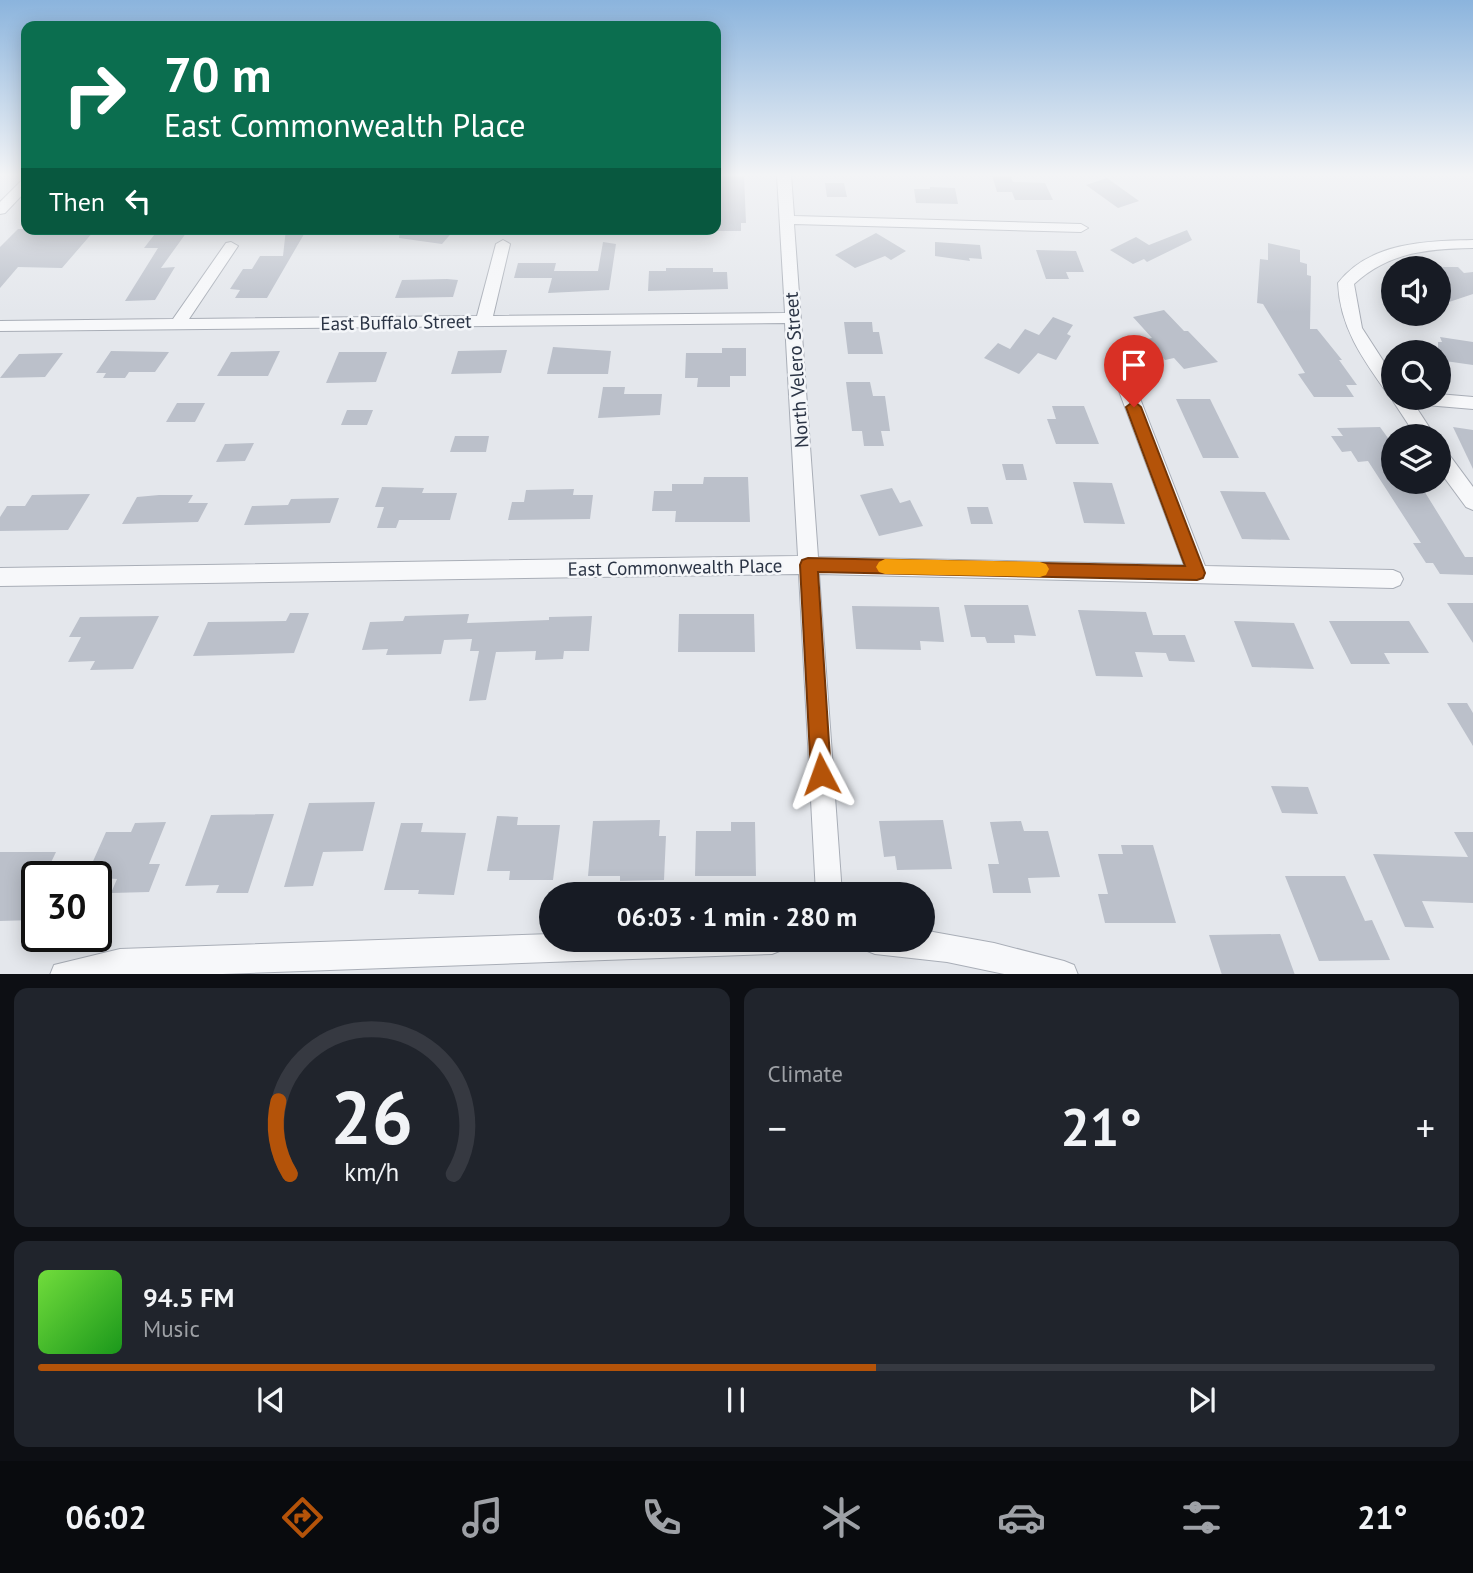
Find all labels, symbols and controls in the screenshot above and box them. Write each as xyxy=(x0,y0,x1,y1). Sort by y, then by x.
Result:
text: 70 m xyxy=(164,42,271,106)
icon: right xyxy=(49,49,140,140)
text: East Commonwealth Place xyxy=(164,104,525,146)
icon: left xyxy=(119,182,157,220)
text: Then xyxy=(49,185,105,218)
map controls xyxy=(1381,256,1451,494)
button: sound xyxy=(1381,256,1451,326)
street label: North Velero Street xyxy=(779,291,813,449)
street label: East Buffalo Street xyxy=(320,309,472,335)
pin xyxy=(1104,335,1164,407)
button: search xyxy=(1381,340,1451,410)
icon: arrive xyxy=(1115,346,1153,384)
button: layers xyxy=(1381,424,1451,494)
street label: East Commonwealth Place xyxy=(568,553,782,581)
position arrow xyxy=(784,737,858,811)
speed limit sign: 30 xyxy=(21,861,112,952)
text: 06:03 · 1 min · 280 m xyxy=(617,900,857,933)
text: Climate xyxy=(768,1059,843,1088)
text: 26 xyxy=(330,1070,413,1164)
text: 21° xyxy=(1060,1093,1142,1160)
text: − xyxy=(768,1103,787,1152)
text: + xyxy=(1416,1103,1435,1152)
text: km/h xyxy=(344,1155,399,1187)
text: 94.5 FM xyxy=(143,1281,234,1314)
text: Music xyxy=(143,1314,200,1343)
icon: previous xyxy=(252,1381,290,1419)
icon: pause xyxy=(717,1381,755,1419)
icon: next xyxy=(1183,1381,1221,1419)
icon: directions xyxy=(278,1493,327,1542)
icon: music xyxy=(458,1493,507,1542)
icon: phone xyxy=(637,1493,686,1542)
icon: climate xyxy=(817,1493,866,1542)
icon: car xyxy=(997,1493,1046,1542)
icon: filters xyxy=(1177,1493,1226,1542)
text: 06:02 xyxy=(65,1496,147,1538)
text: 21° xyxy=(1357,1496,1408,1538)

